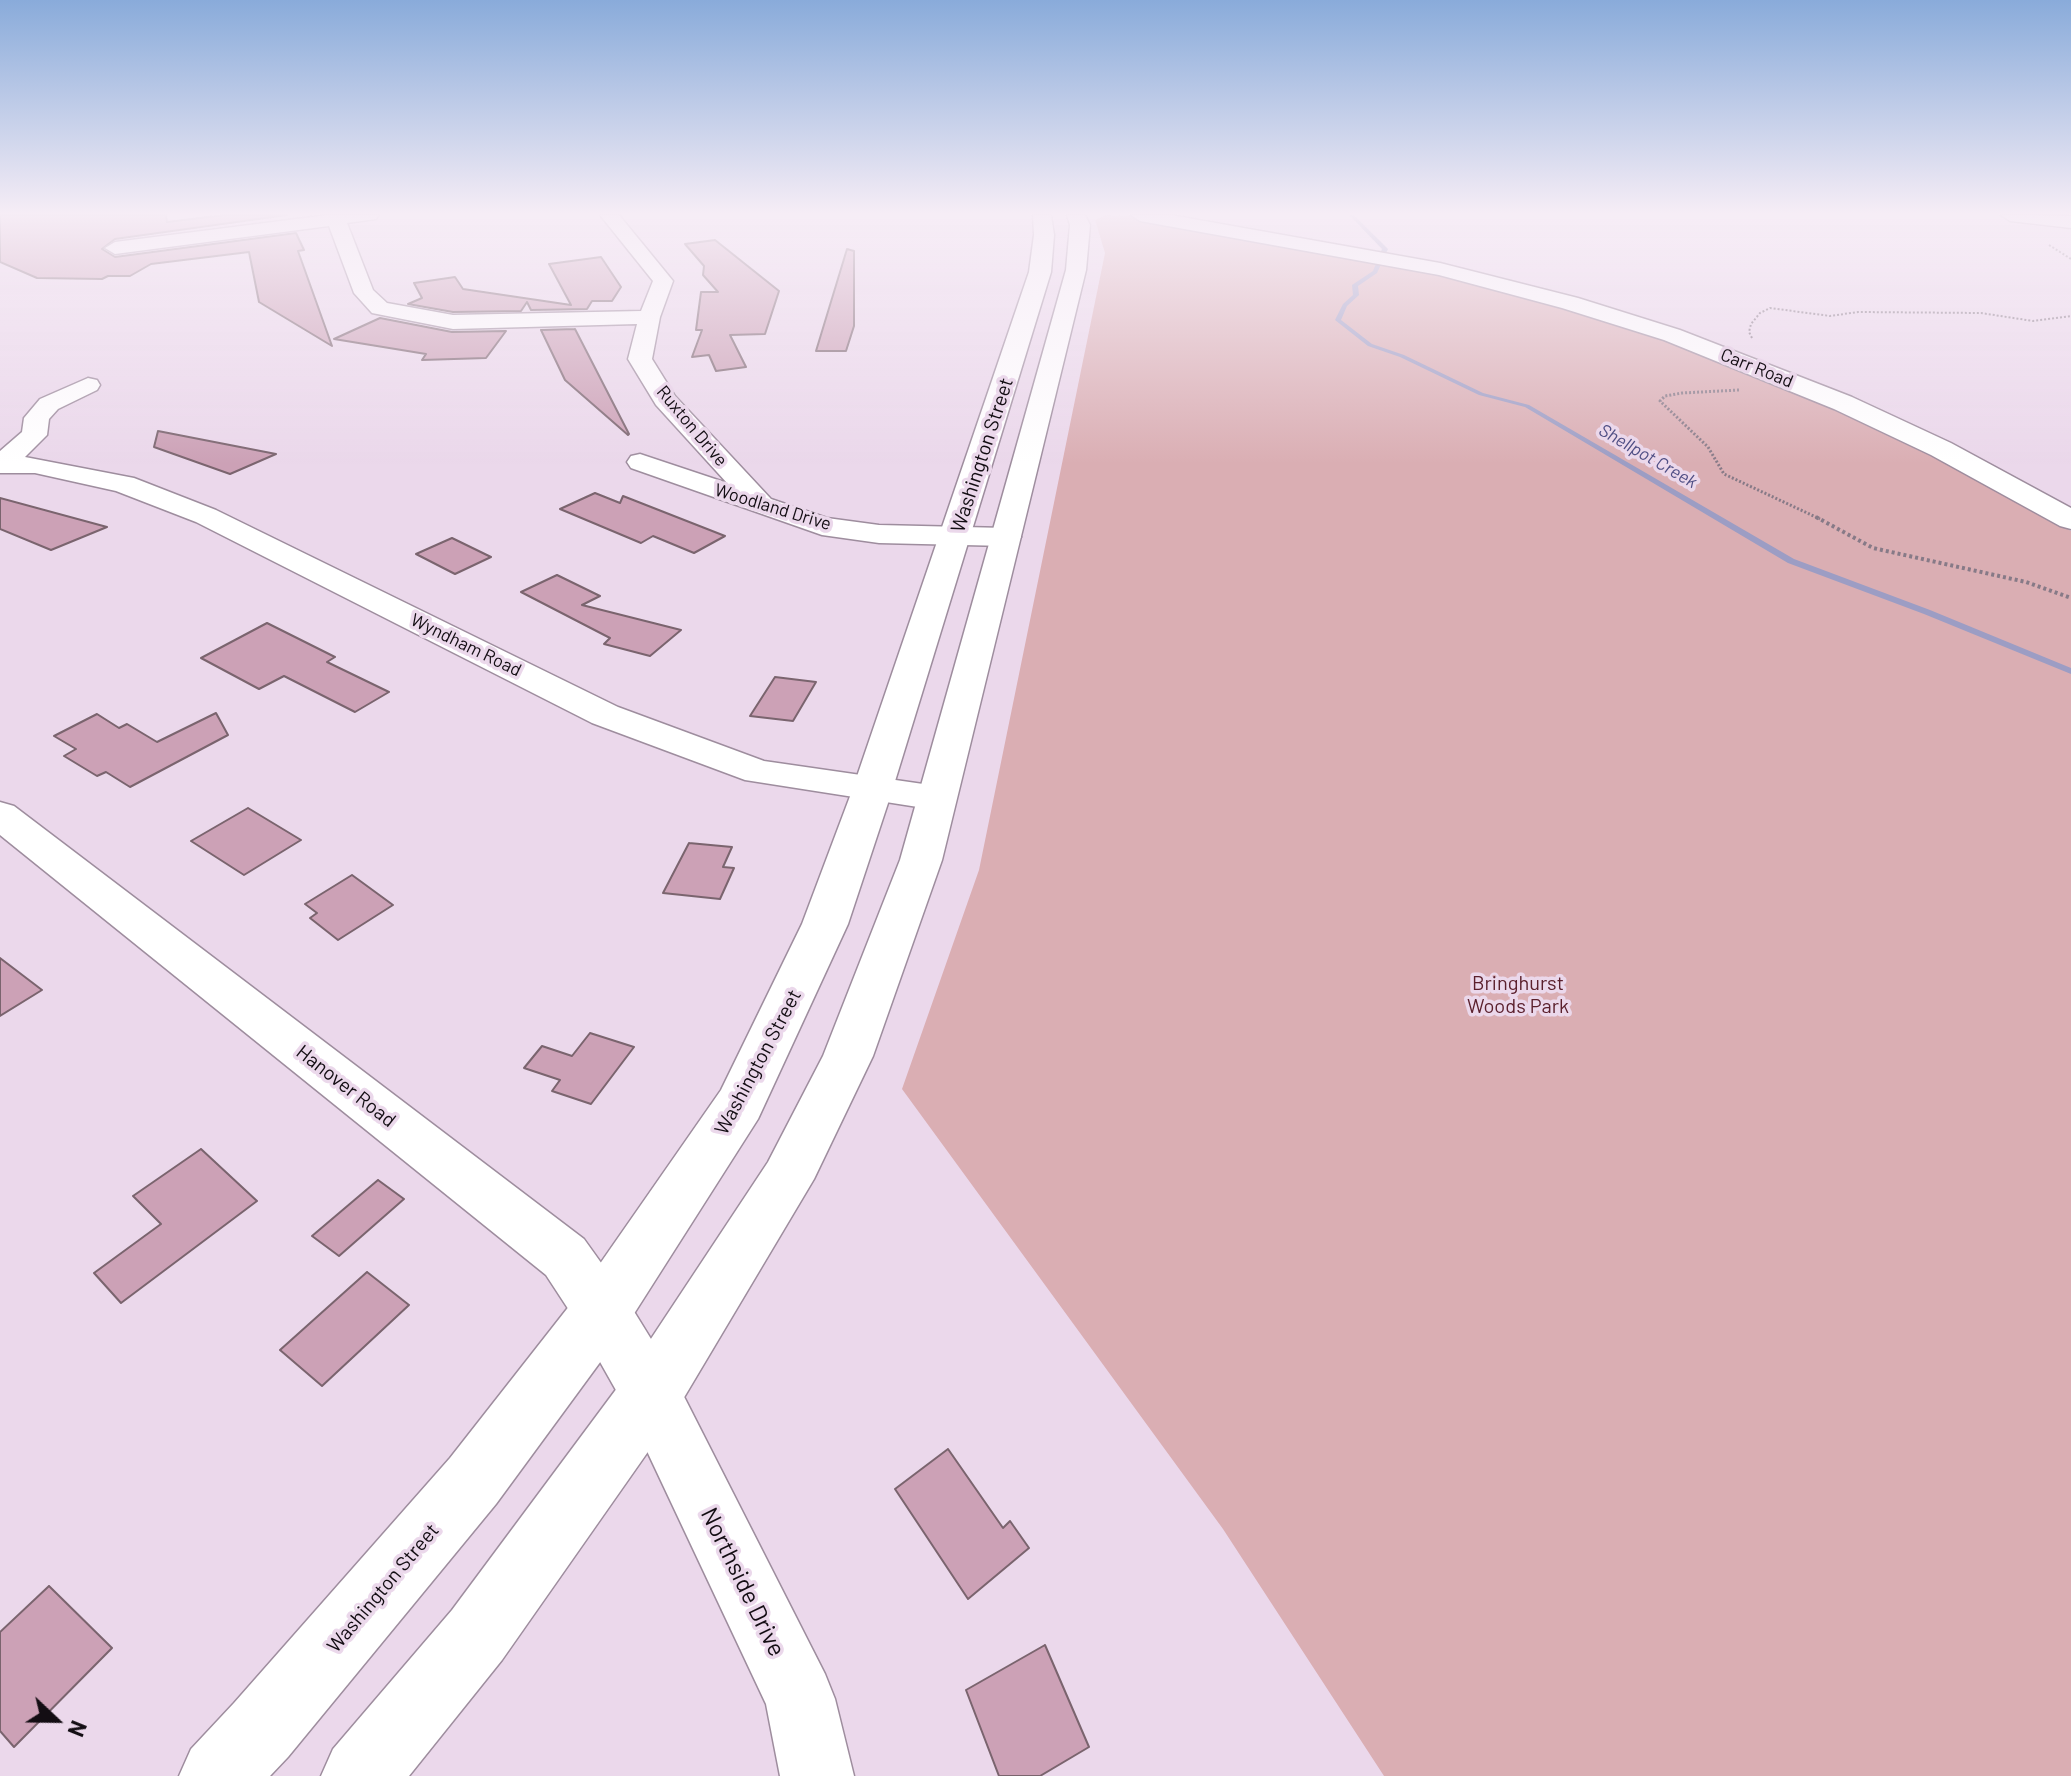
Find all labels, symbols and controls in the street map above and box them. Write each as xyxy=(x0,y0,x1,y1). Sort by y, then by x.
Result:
street label: Carr Road xyxy=(1717,344,1797,392)
street label: Washington Street xyxy=(946,375,1018,535)
street label: Ruxton Drive xyxy=(652,381,732,471)
water label: Shellpot Creek xyxy=(1595,419,1701,493)
street label: Woodland Drive xyxy=(712,479,834,535)
street label: Wyndham Road xyxy=(407,609,525,681)
park label: Bringhurst Woods Park xyxy=(1467,971,1569,1018)
street label: Washington Street xyxy=(710,985,806,1139)
street label: Hanover Road xyxy=(291,1040,401,1132)
street label: Northside Drive xyxy=(695,1503,791,1661)
street label: Washington Street xyxy=(322,1519,444,1657)
north arrow xyxy=(16,1680,96,1760)
text: N xyxy=(63,1717,93,1741)

